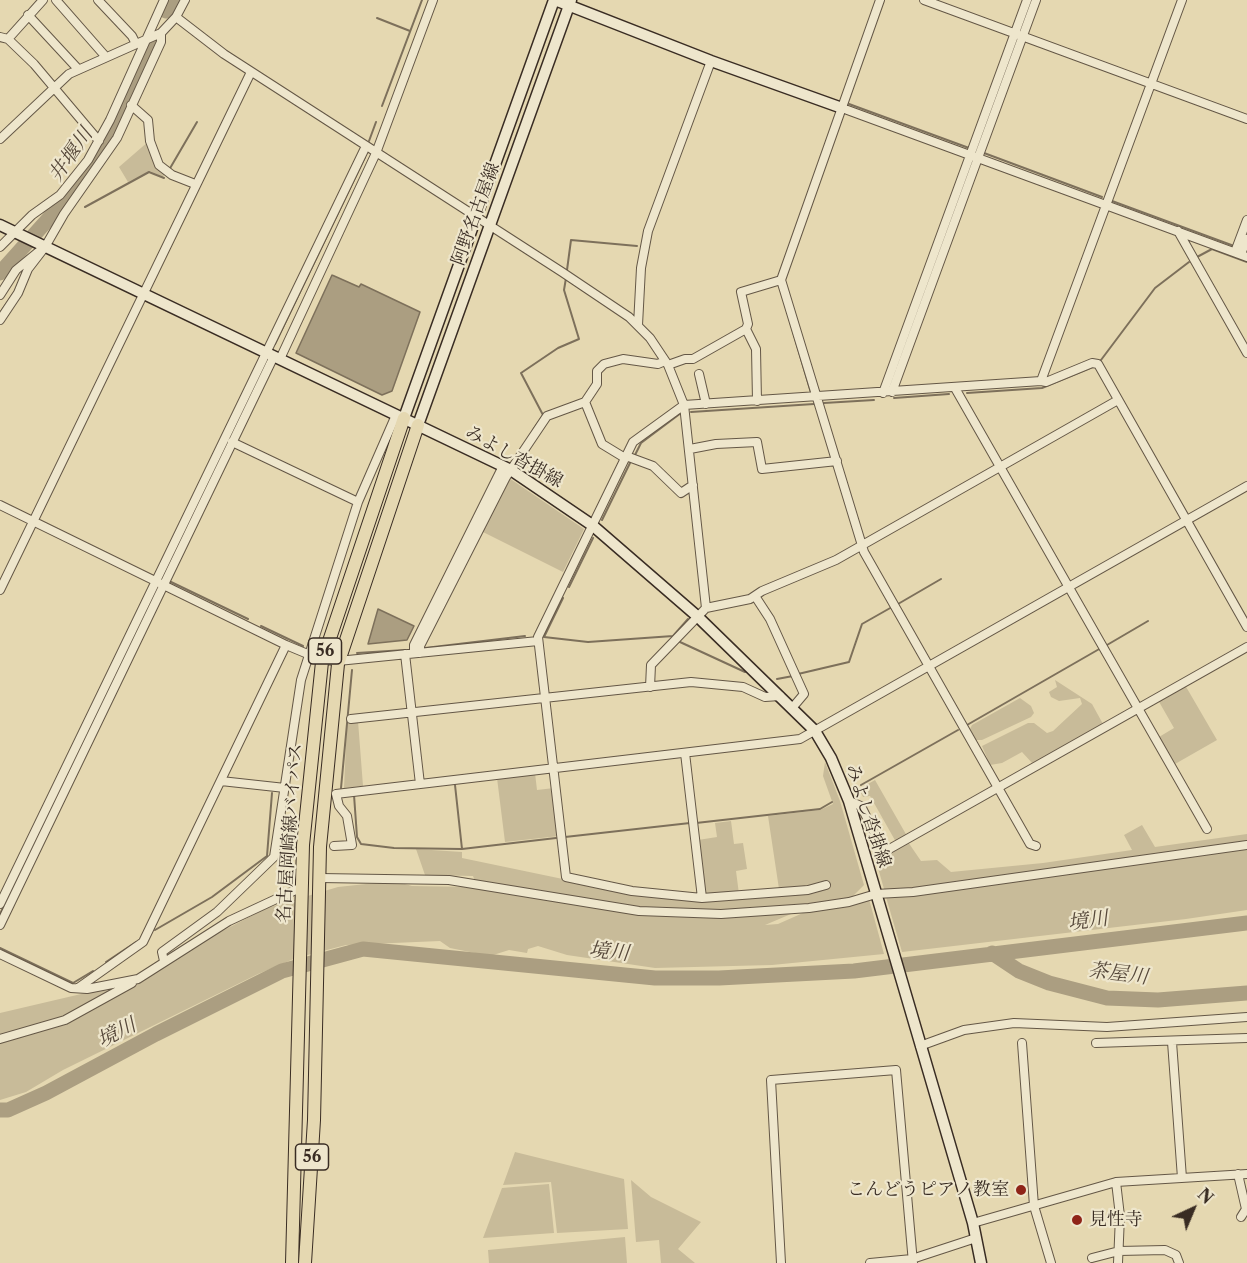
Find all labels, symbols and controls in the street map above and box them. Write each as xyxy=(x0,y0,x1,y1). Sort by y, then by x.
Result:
water label: 井堰川 xyxy=(44,124,98,186)
street label: 阿野名古屋線 xyxy=(447,160,505,268)
street label: みよし沓掛線 xyxy=(462,421,566,493)
road number: 56 xyxy=(308,638,342,664)
street label: 名古屋岡崎線バイパス xyxy=(273,742,307,924)
street label: みよし沓掛線 xyxy=(841,761,895,871)
water label: 境川 xyxy=(1067,907,1109,935)
water label: 境川 xyxy=(588,938,630,966)
water label: 茶屋川 xyxy=(1087,958,1149,990)
water label: 境川 xyxy=(94,1013,140,1053)
road number: 56 xyxy=(296,1144,328,1170)
place label: こんどうピアノ教室 xyxy=(847,1179,1009,1201)
north arrow xyxy=(1163,1179,1223,1239)
marker: こんどうピアノ教室 xyxy=(1014,1183,1028,1197)
text: N xyxy=(1194,1184,1217,1208)
place label: 見性寺 xyxy=(1089,1209,1143,1231)
marker: 見性寺 xyxy=(1070,1213,1084,1227)

